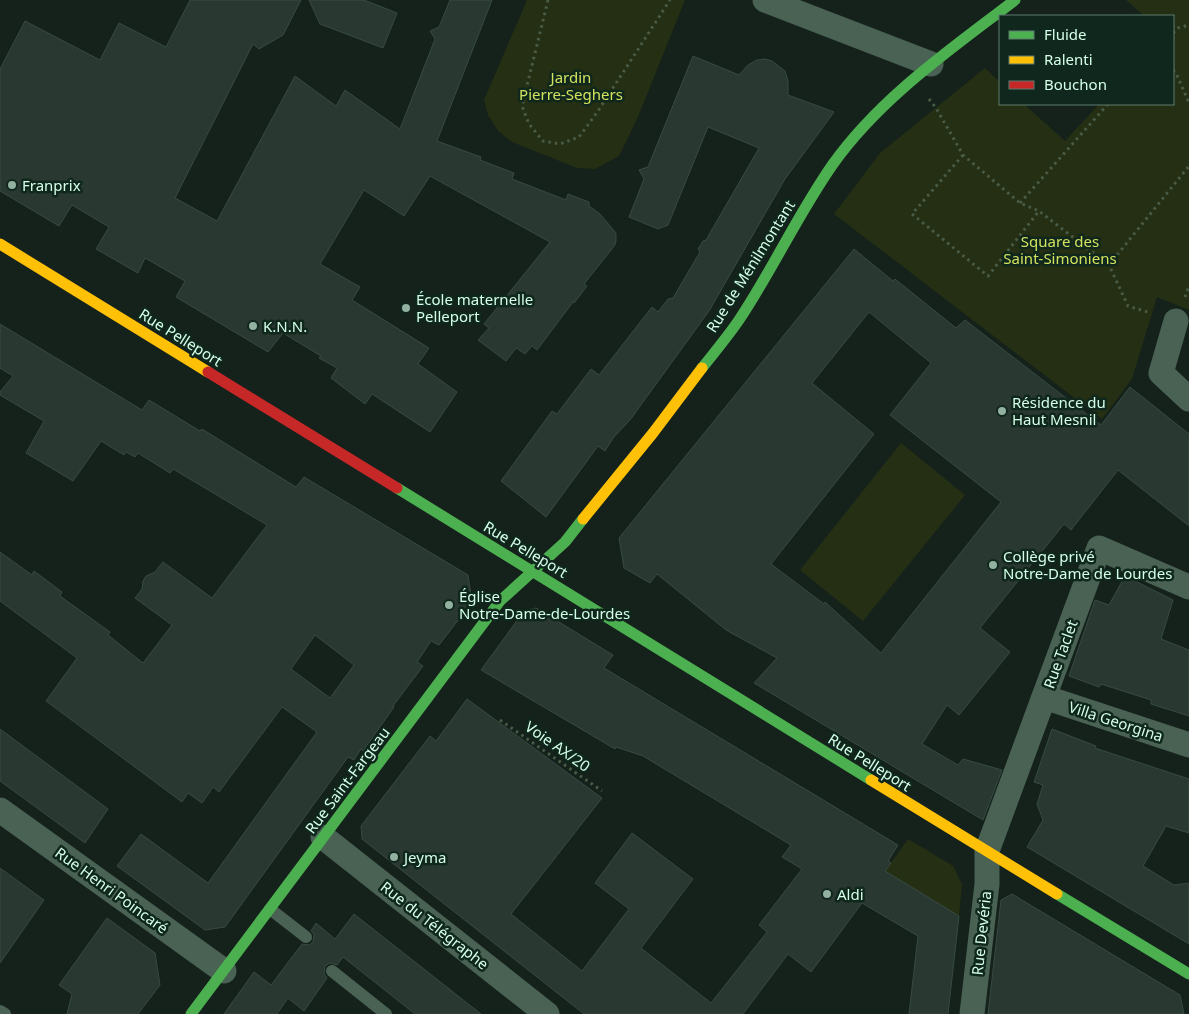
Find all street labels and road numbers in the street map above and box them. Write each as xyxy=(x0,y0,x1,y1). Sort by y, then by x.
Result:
street label: Rue de Ménilmontant xyxy=(701,196,799,336)
street label: Rue Pelleport xyxy=(136,303,227,371)
street label: Rue Pelleport xyxy=(480,516,572,582)
street label: Rue Taclet xyxy=(1038,616,1082,691)
street label: Villa Georgina xyxy=(1066,696,1166,746)
street label: Voie AX/20 xyxy=(521,716,595,776)
street label: Rue Saint-Fargeau xyxy=(300,723,394,837)
street label: Rue Pelleport xyxy=(825,728,916,796)
street label: Rue Henri Poincaré xyxy=(52,842,172,938)
street label: Rue du Télégraphe xyxy=(377,877,493,973)
street label: Rue Devéria xyxy=(967,890,995,976)

